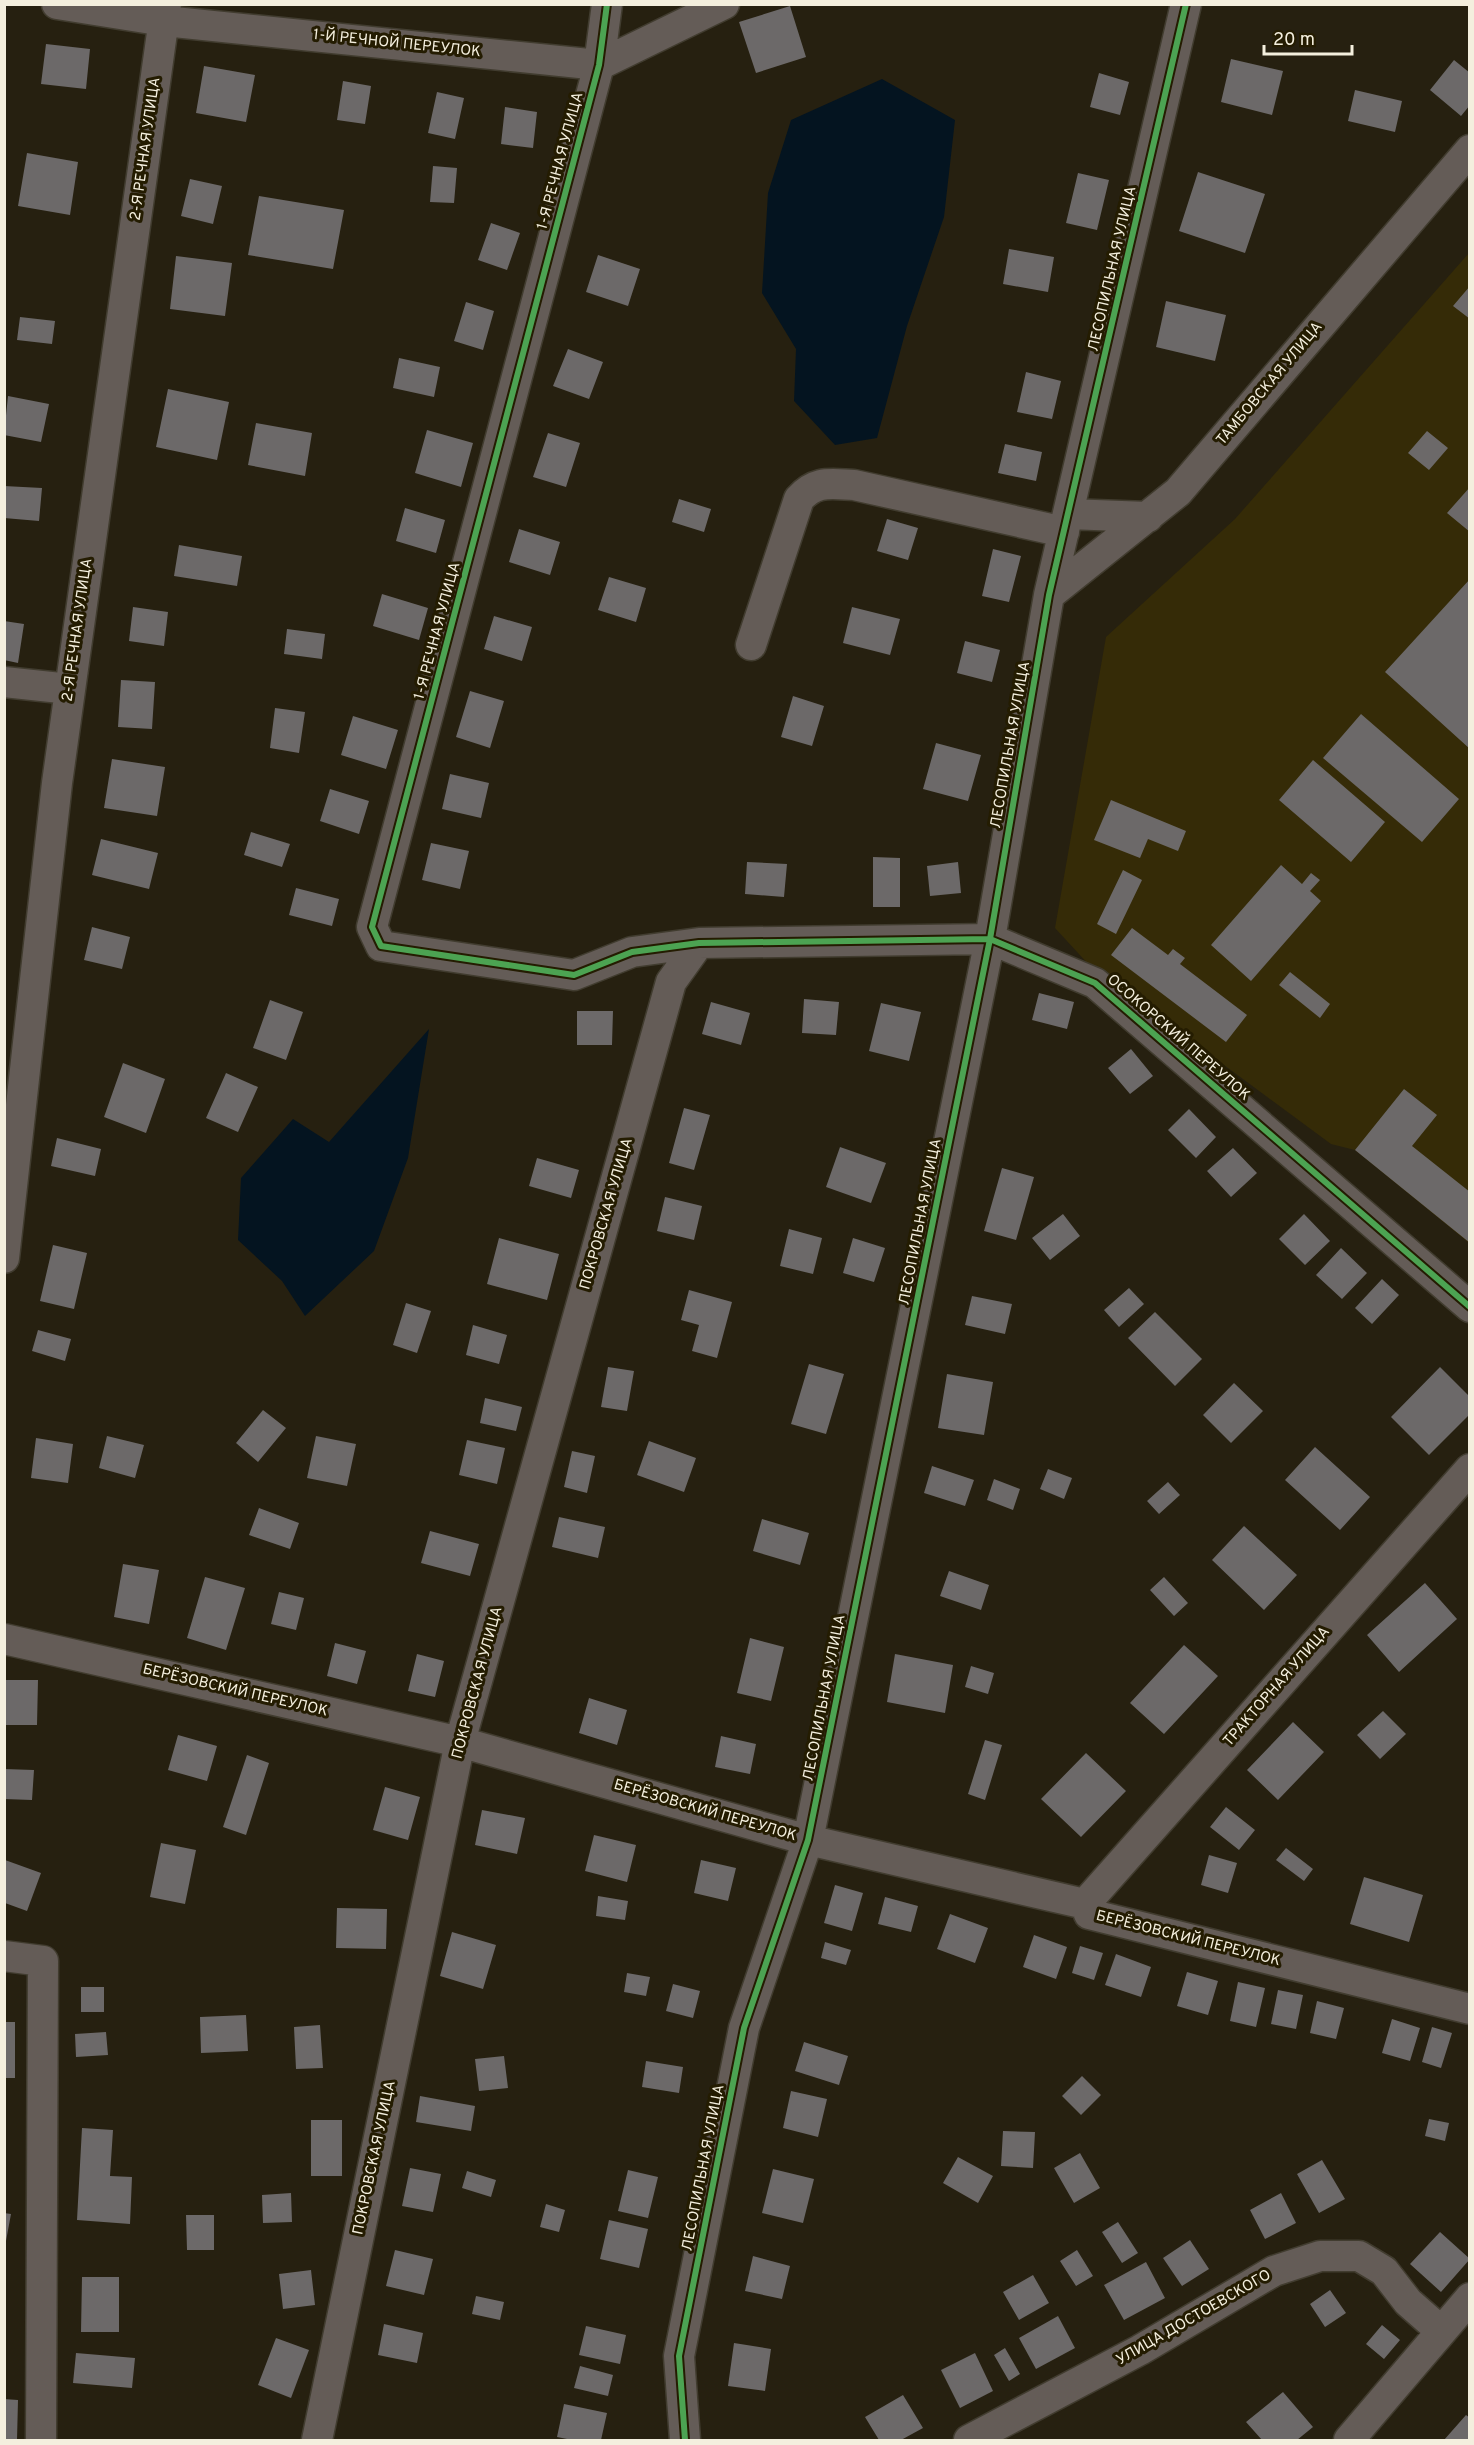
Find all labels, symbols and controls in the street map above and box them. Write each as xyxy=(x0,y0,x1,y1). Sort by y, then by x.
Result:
scale bar xyxy=(1264,18,1352,56)
street label: 1-Й РЕЧНОЙ ПЕРЕУЛОК xyxy=(312,24,482,62)
text: 20 m xyxy=(1273,29,1315,52)
street label: 2-Я РЕЧНАЯ УЛИЦА xyxy=(127,76,165,222)
street label: 1-Я РЕЧНАЯ УЛИЦА xyxy=(533,90,589,232)
street label: ЛЕСОПИЛЬНАЯ УЛИЦА xyxy=(1085,184,1141,354)
street label: ТАМБОВСКАЯ УЛИЦА xyxy=(1213,318,1327,450)
street label: 2-Я РЕЧНАЯ УЛИЦА xyxy=(59,557,97,703)
street label: 1-Я РЕЧНАЯ УЛИЦА xyxy=(410,560,466,702)
street label: ЛЕСОПИЛЬНАЯ УЛИЦА xyxy=(987,660,1035,830)
street label: ОСОКОРСКИЙ ПЕРЕУЛОК xyxy=(1102,969,1255,1106)
street label: ПОКРОВСКАЯ УЛИЦА xyxy=(576,1136,638,1292)
street label: ЛЕСОПИЛЬНАЯ УЛИЦА xyxy=(896,1137,946,1307)
street label: ПОКРОВСКАЯ УЛИЦА xyxy=(448,1605,508,1761)
street label: ЛЕСОПИЛЬНАЯ УЛИЦА xyxy=(800,1613,850,1783)
street label: ТРАКТОРНАЯ УЛИЦА xyxy=(1220,1623,1334,1751)
street label: БЕРЁЗОВСКИЙ ПЕРЕУЛОК xyxy=(141,1658,330,1722)
street label: БЕРЁЗОВСКИЙ ПЕРЕУЛОК xyxy=(611,1774,799,1846)
street label: БЕРЁЗОВСКИЙ ПЕРЕУЛОК xyxy=(1094,1905,1283,1971)
street label: ПОКРОВСКАЯ УЛИЦА xyxy=(349,2079,401,2237)
street label: ЛЕСОПИЛЬНАЯ УЛИЦА xyxy=(679,2083,729,2253)
street label: УЛИЦА ДОСТОЕВСКОГО xyxy=(1113,2266,1275,2370)

